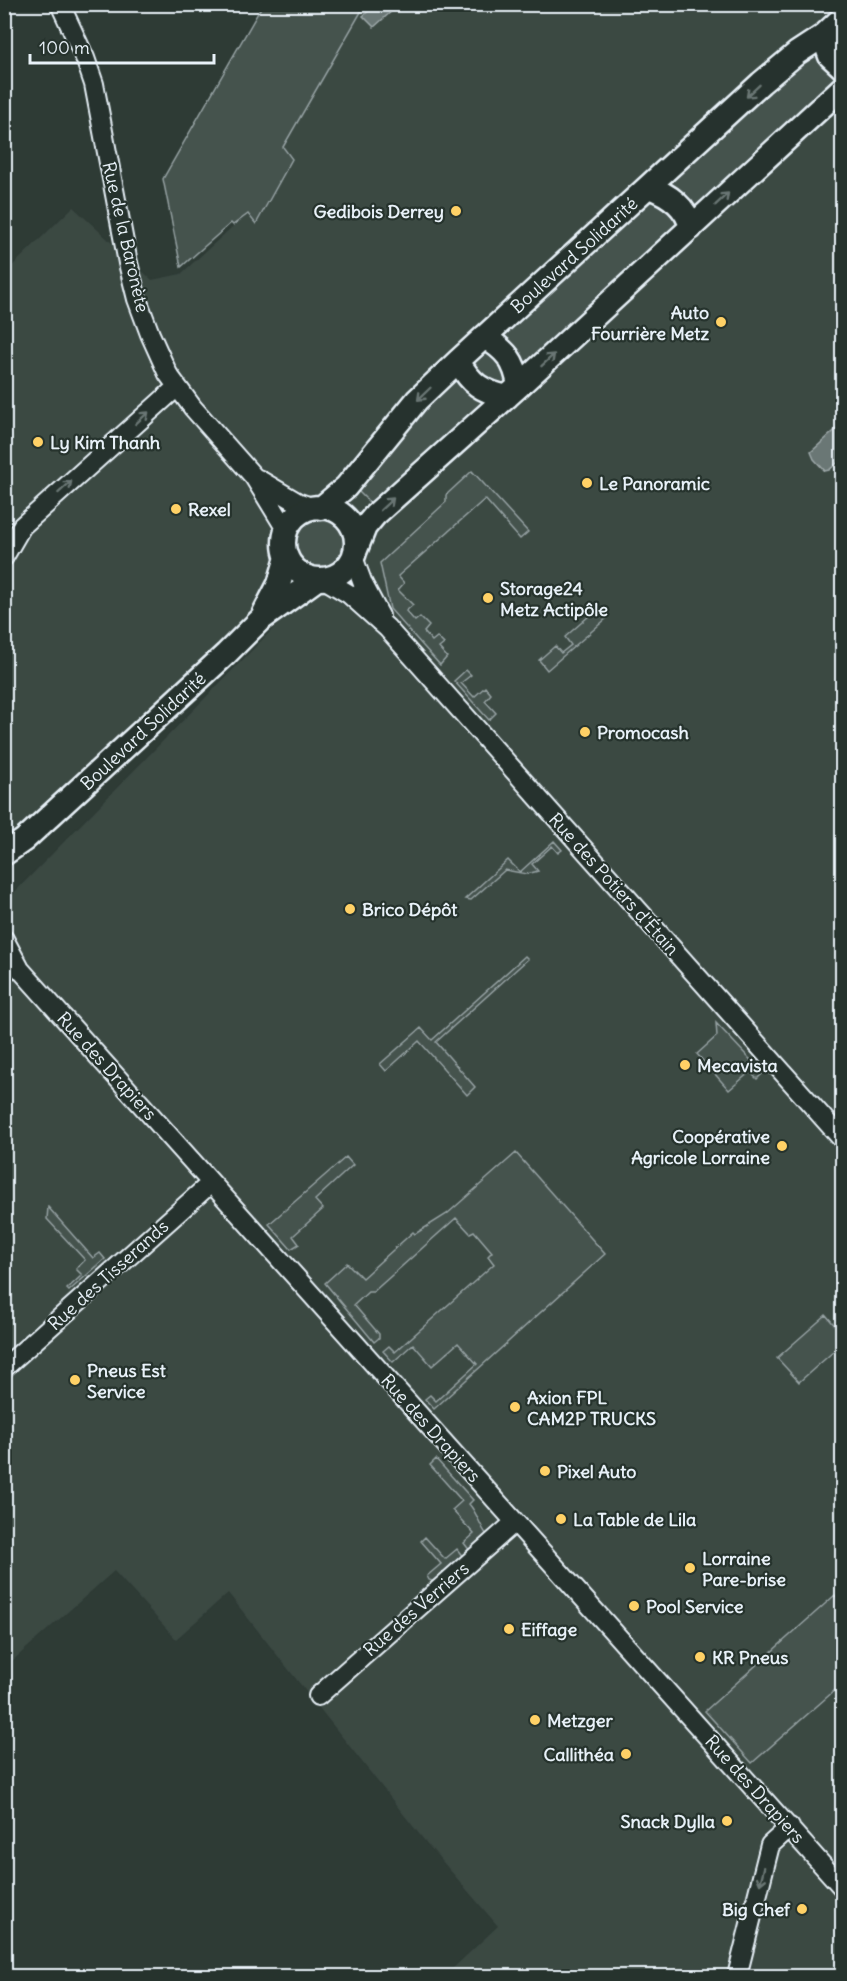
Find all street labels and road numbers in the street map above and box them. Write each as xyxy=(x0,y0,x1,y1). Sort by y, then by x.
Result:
street label: Rue de la Baronète xyxy=(97,159,155,315)
street label: Boulevard Solidarité xyxy=(506,192,642,318)
street label: Boulevard Solidarité xyxy=(76,667,210,795)
street label: Rue des Potiers d'Étain xyxy=(544,808,684,960)
street label: Rue des Drapiers xyxy=(52,1007,162,1125)
street label: Rue des Tisserands xyxy=(43,1215,173,1335)
street label: Rue des Drapiers xyxy=(376,1369,486,1487)
street label: Rue des Verriers xyxy=(358,1557,474,1661)
street label: Rue des Drapiers xyxy=(700,1730,810,1848)

